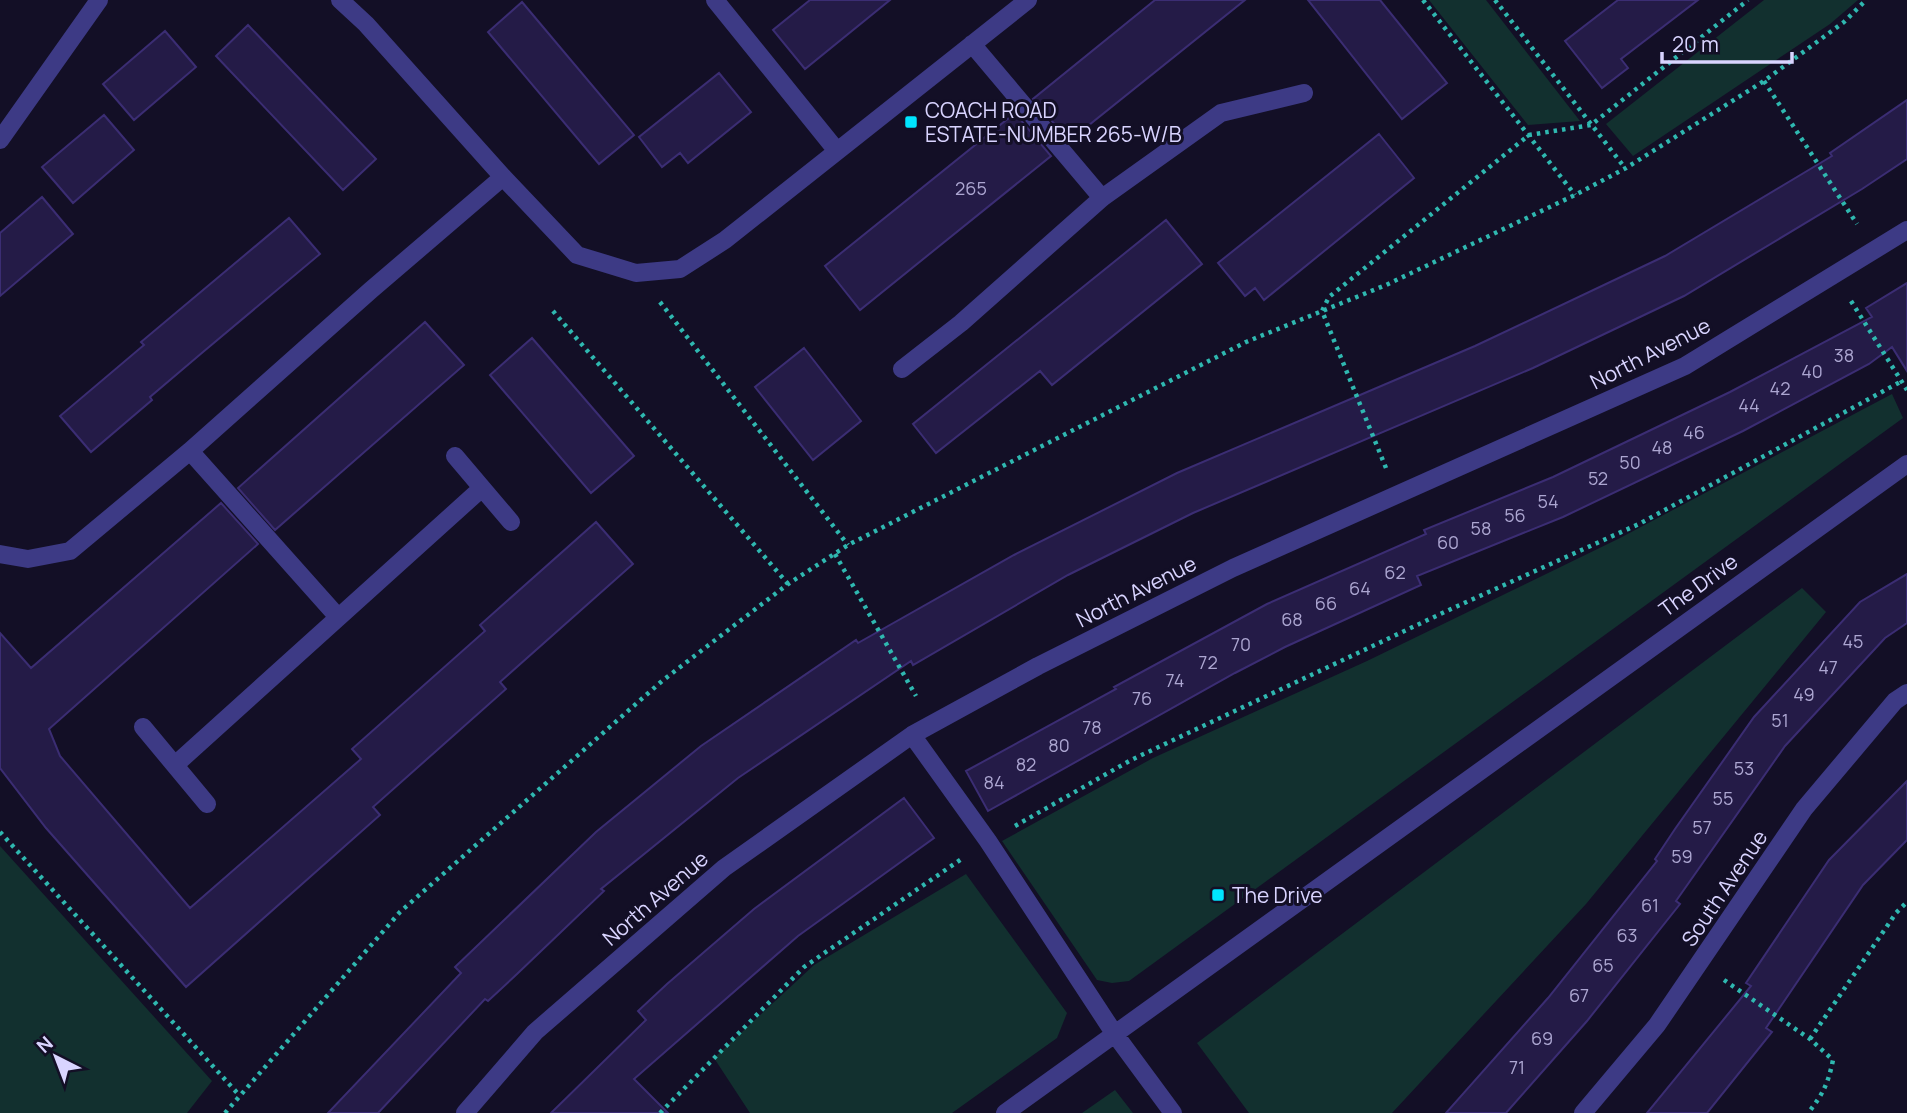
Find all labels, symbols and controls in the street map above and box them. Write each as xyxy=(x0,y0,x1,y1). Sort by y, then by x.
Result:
scale bar xyxy=(1662,21,1792,65)
text: 20 m xyxy=(1672,30,1719,58)
place label: COACH ROAD ESTATE-NUMBER 265-W/B xyxy=(925,96,1182,148)
marker: COACH ROAD ESTATE-NUMBER 265-W/B xyxy=(903,114,919,130)
house number: 265 xyxy=(955,176,987,200)
street label: North Avenue xyxy=(1585,311,1715,395)
house number: 38 xyxy=(1834,343,1854,367)
house number: 40 xyxy=(1801,359,1823,383)
house number: 42 xyxy=(1770,376,1790,400)
house number: 44 xyxy=(1738,393,1760,417)
house number: 46 xyxy=(1683,420,1705,444)
house number: 48 xyxy=(1651,435,1673,459)
house number: 50 xyxy=(1619,450,1641,474)
house number: 52 xyxy=(1588,466,1608,490)
house number: 54 xyxy=(1537,489,1559,513)
house number: 56 xyxy=(1504,503,1526,527)
house number: 58 xyxy=(1471,516,1491,540)
house number: 60 xyxy=(1437,530,1459,554)
street label: The Drive xyxy=(1653,547,1743,623)
street label: North Avenue xyxy=(1071,549,1201,633)
house number: 62 xyxy=(1384,560,1406,584)
house number: 64 xyxy=(1349,576,1371,600)
house number: 66 xyxy=(1315,591,1337,615)
house number: 68 xyxy=(1281,607,1303,631)
house number: 45 xyxy=(1842,629,1864,653)
house number: 70 xyxy=(1231,632,1251,656)
house number: 72 xyxy=(1198,650,1218,674)
house number: 47 xyxy=(1818,655,1838,679)
house number: 74 xyxy=(1166,668,1184,692)
house number: 49 xyxy=(1793,682,1815,706)
house number: 76 xyxy=(1132,686,1152,710)
house number: 51 xyxy=(1771,708,1789,732)
house number: 78 xyxy=(1082,715,1102,739)
house number: 80 xyxy=(1048,733,1070,757)
house number: 82 xyxy=(1016,752,1036,776)
house number: 53 xyxy=(1734,756,1754,780)
house number: 84 xyxy=(983,770,1005,794)
house number: 55 xyxy=(1713,786,1733,810)
house number: 57 xyxy=(1692,815,1712,839)
street label: South Avenue xyxy=(1675,824,1773,952)
street label: North Avenue xyxy=(596,844,714,952)
house number: 59 xyxy=(1671,844,1693,868)
place label: The Drive xyxy=(1232,881,1323,909)
marker: The Drive xyxy=(1210,887,1226,903)
house number: 61 xyxy=(1641,893,1659,917)
house number: 63 xyxy=(1616,923,1638,947)
house number: 65 xyxy=(1592,953,1614,977)
house number: 67 xyxy=(1569,983,1589,1007)
north arrow xyxy=(21,1022,91,1092)
house number: 69 xyxy=(1531,1026,1553,1050)
text: N xyxy=(31,1030,58,1059)
house number: 71 xyxy=(1509,1055,1525,1079)

